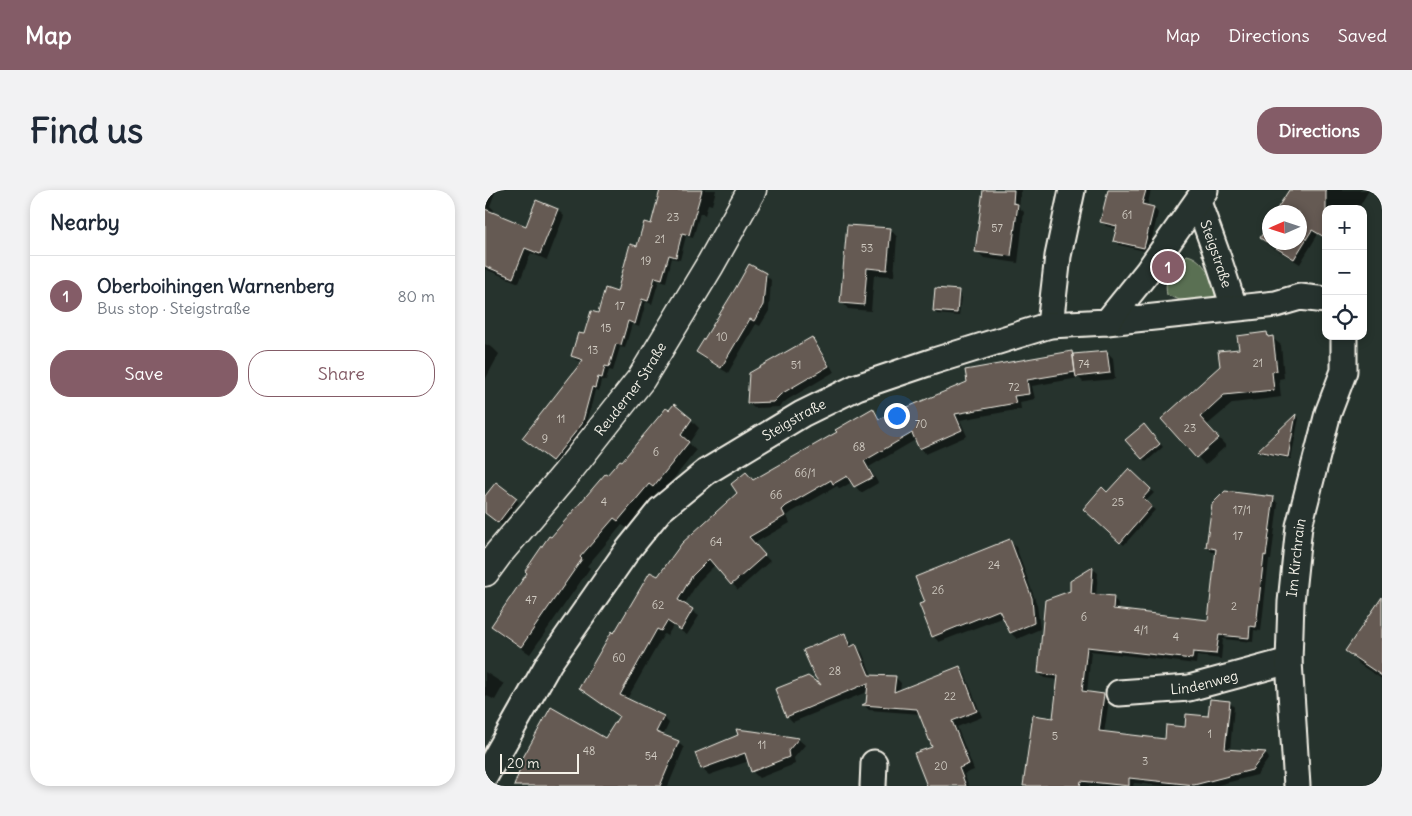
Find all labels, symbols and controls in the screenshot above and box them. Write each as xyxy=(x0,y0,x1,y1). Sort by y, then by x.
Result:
text: Map xyxy=(25,20,72,50)
text: Map xyxy=(1165,24,1200,47)
text: Directions xyxy=(1228,24,1310,47)
text: Saved xyxy=(1338,24,1387,47)
button: Directions xyxy=(1257,107,1382,154)
text: Find us xyxy=(30,108,143,152)
north arrow xyxy=(1262,205,1307,250)
map controls xyxy=(1322,205,1367,340)
button: + xyxy=(1322,205,1367,250)
house number: 61 xyxy=(1122,208,1132,222)
text: Nearby xyxy=(50,209,120,236)
house number: 23 xyxy=(667,210,679,224)
street label: Steigstraße xyxy=(1196,218,1236,290)
house number: 57 xyxy=(991,221,1003,235)
house number: 21 xyxy=(655,232,665,246)
house number: 53 xyxy=(861,241,873,255)
pin: 1 xyxy=(1152,248,1184,286)
button: − xyxy=(1322,250,1367,295)
house number: 19 xyxy=(641,254,651,268)
text: Oberboihingen Warnenberg xyxy=(97,274,335,298)
text: 1 xyxy=(63,286,69,306)
text: 80 m xyxy=(397,286,435,306)
button: locate xyxy=(1322,295,1367,340)
text: Bus stop · Steigstraße xyxy=(97,298,250,318)
house number: 17 xyxy=(615,299,625,313)
house number: 15 xyxy=(601,321,611,335)
house number: 10 xyxy=(716,330,728,344)
street label: Reuderner Straße xyxy=(591,339,670,439)
house number: 13 xyxy=(588,343,598,357)
button: Save xyxy=(50,350,238,397)
button: Share xyxy=(248,350,435,397)
house number: 21 xyxy=(1253,356,1263,370)
house number: 74 xyxy=(1078,357,1090,371)
house number: 51 xyxy=(791,358,801,372)
house number: 72 xyxy=(1008,380,1020,394)
street label: Steigstraße xyxy=(759,395,829,445)
your location xyxy=(884,403,910,429)
house number: 11 xyxy=(557,412,565,426)
house number: 70 xyxy=(915,417,927,431)
house number: 23 xyxy=(1184,421,1196,435)
house number: 9 xyxy=(542,432,548,446)
house number: 68 xyxy=(853,440,865,454)
house number: 6 xyxy=(653,445,659,459)
house number: 66/1 xyxy=(794,466,816,480)
house number: 66 xyxy=(770,488,782,502)
house number: 4 xyxy=(601,495,607,509)
house number: 25 xyxy=(1112,495,1124,509)
house number: 17/1 xyxy=(1233,503,1251,517)
street label: Im Kirchrain xyxy=(1283,516,1310,598)
house number: 17 xyxy=(1233,529,1243,543)
house number: 64 xyxy=(710,535,722,549)
house number: 24 xyxy=(988,558,1000,572)
house number: 26 xyxy=(932,583,944,597)
house number: 47 xyxy=(525,593,537,607)
house number: 62 xyxy=(652,598,664,612)
house number: 2 xyxy=(1231,599,1237,613)
house number: 6 xyxy=(1081,610,1087,624)
house number: 4/1 xyxy=(1134,623,1148,637)
house number: 4 xyxy=(1173,630,1179,644)
house number: 60 xyxy=(612,651,626,665)
house number: 28 xyxy=(829,664,841,678)
street label: Lindenweg xyxy=(1170,666,1240,698)
house number: 22 xyxy=(944,689,956,703)
house number: 1 xyxy=(1208,727,1212,741)
house number: 5 xyxy=(1052,729,1058,743)
house number: 11 xyxy=(758,738,766,752)
house number: 48 xyxy=(583,744,595,758)
house number: 54 xyxy=(645,749,657,763)
scale bar xyxy=(500,751,579,774)
text: 20 m xyxy=(507,754,540,772)
house number: 3 xyxy=(1142,754,1148,768)
house number: 20 xyxy=(934,759,948,773)

